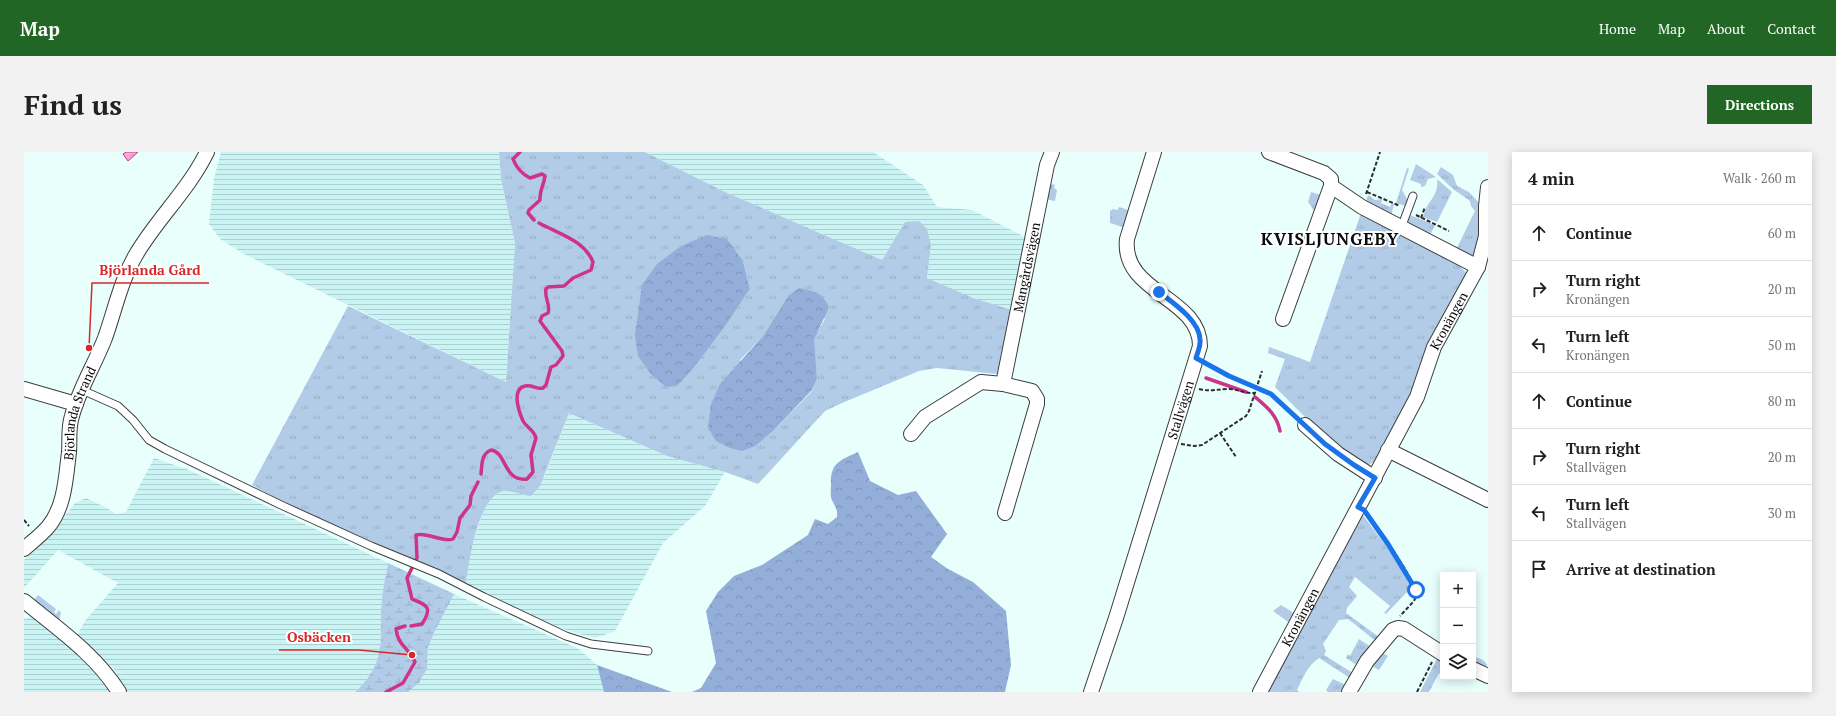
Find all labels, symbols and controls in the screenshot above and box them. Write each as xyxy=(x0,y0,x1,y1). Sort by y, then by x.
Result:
text: Map xyxy=(20,16,60,41)
text: Home xyxy=(1599,19,1636,38)
text: Map xyxy=(1658,19,1685,38)
text: About xyxy=(1707,19,1745,38)
text: Contact xyxy=(1767,19,1816,38)
button: Directions xyxy=(1707,85,1812,124)
text: Find us xyxy=(24,86,122,123)
text: 4 min xyxy=(1528,167,1575,190)
text: Walk · 260 m xyxy=(1723,169,1796,187)
street label: Mangårdsvägen xyxy=(1009,220,1044,314)
icon: ahead xyxy=(1528,222,1550,244)
text: Continue xyxy=(1566,223,1632,243)
text: 60 m xyxy=(1768,224,1796,242)
district label: KVISLJUNGEBY xyxy=(1261,227,1399,250)
callout: Björlanda Gård xyxy=(92,257,209,283)
text: Björlanda Gård xyxy=(99,260,201,279)
text: Turn right xyxy=(1566,270,1641,290)
icon: right xyxy=(1528,278,1550,300)
text: 20 m xyxy=(1768,280,1796,298)
route end xyxy=(1150,283,1168,301)
street label: Kronängen xyxy=(1425,288,1472,353)
text: Kronängen xyxy=(1566,290,1630,308)
text: Turn left xyxy=(1566,326,1630,346)
icon: left xyxy=(1528,334,1550,356)
text: 50 m xyxy=(1768,336,1796,354)
text: Kronängen xyxy=(1566,346,1630,364)
street label: Björlanda Strand xyxy=(59,363,100,461)
street label: Stallvägen xyxy=(1163,378,1198,441)
icon: ahead xyxy=(1528,390,1550,412)
text: Continue xyxy=(1566,391,1632,411)
text: 80 m xyxy=(1768,392,1796,410)
text: Turn right xyxy=(1566,438,1641,458)
icon: right xyxy=(1528,446,1550,468)
text: 20 m xyxy=(1768,448,1796,466)
text: Stallvägen xyxy=(1566,458,1626,476)
text: Turn left xyxy=(1566,494,1630,514)
icon: left xyxy=(1528,502,1550,524)
text: 30 m xyxy=(1768,504,1796,522)
text: Stallvägen xyxy=(1566,514,1626,532)
icon: arrive xyxy=(1528,558,1550,580)
text: Arrive at destination xyxy=(1566,559,1716,579)
map controls xyxy=(1440,572,1476,680)
button: + xyxy=(1440,572,1476,608)
route start xyxy=(1407,581,1425,599)
street label: Kronängen xyxy=(1277,584,1323,649)
button: − xyxy=(1440,608,1476,644)
callout: Osbäcken xyxy=(279,624,359,650)
text: Osbäcken xyxy=(287,627,351,646)
button: layers xyxy=(1440,644,1476,680)

